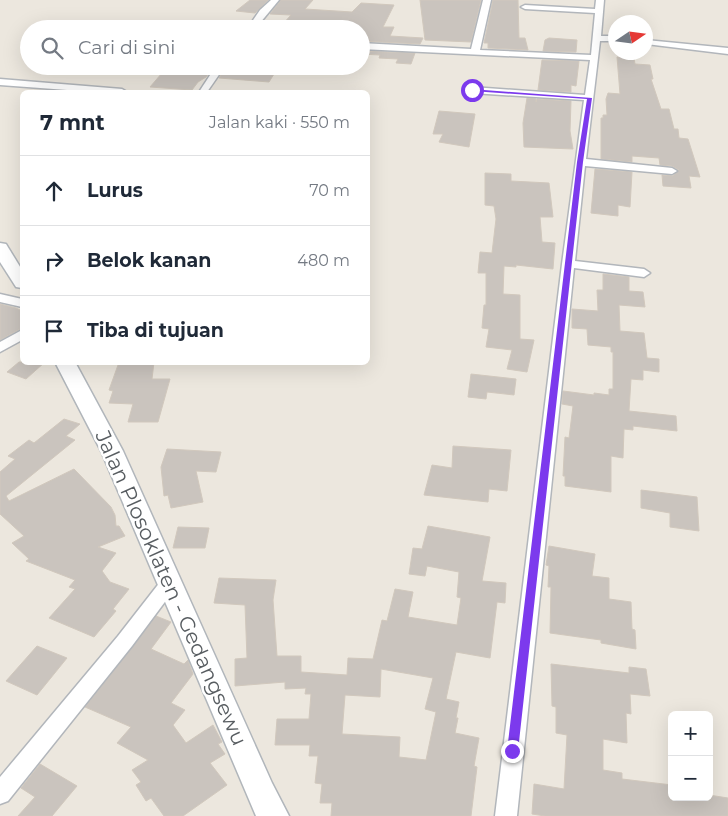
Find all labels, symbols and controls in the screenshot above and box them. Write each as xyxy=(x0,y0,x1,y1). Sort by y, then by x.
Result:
north arrow xyxy=(608,15,653,60)
search box xyxy=(20,20,370,75)
icon: search xyxy=(38,34,66,62)
text: Cari di sini xyxy=(78,36,175,59)
route start xyxy=(461,79,484,102)
text: 7 mnt xyxy=(40,110,105,135)
text: Jalan kaki · 550 m xyxy=(209,113,350,132)
icon: ahead xyxy=(40,177,68,205)
text: Lurus xyxy=(87,179,143,202)
text: 70 m xyxy=(309,181,350,200)
icon: right xyxy=(40,247,68,275)
text: Belok kanan xyxy=(87,249,211,272)
text: 480 m xyxy=(297,251,350,270)
icon: arrive xyxy=(40,317,68,345)
text: Tiba di tujuan xyxy=(87,319,224,342)
street label: Jalan Plosoklaten - Gedangsewu xyxy=(90,426,252,749)
map controls xyxy=(668,711,713,801)
button: + xyxy=(668,711,713,756)
route end xyxy=(501,740,524,763)
button: − xyxy=(668,756,713,801)

